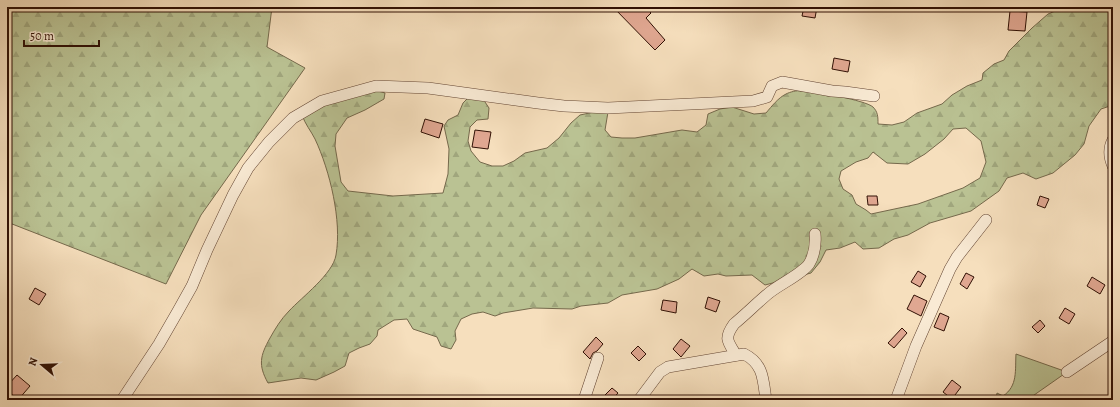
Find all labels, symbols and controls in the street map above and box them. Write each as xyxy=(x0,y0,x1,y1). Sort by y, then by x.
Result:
scale bar xyxy=(24,22,99,48)
text: 50 m xyxy=(30,28,54,44)
north arrow xyxy=(22,345,62,385)
text: N xyxy=(25,356,41,368)

